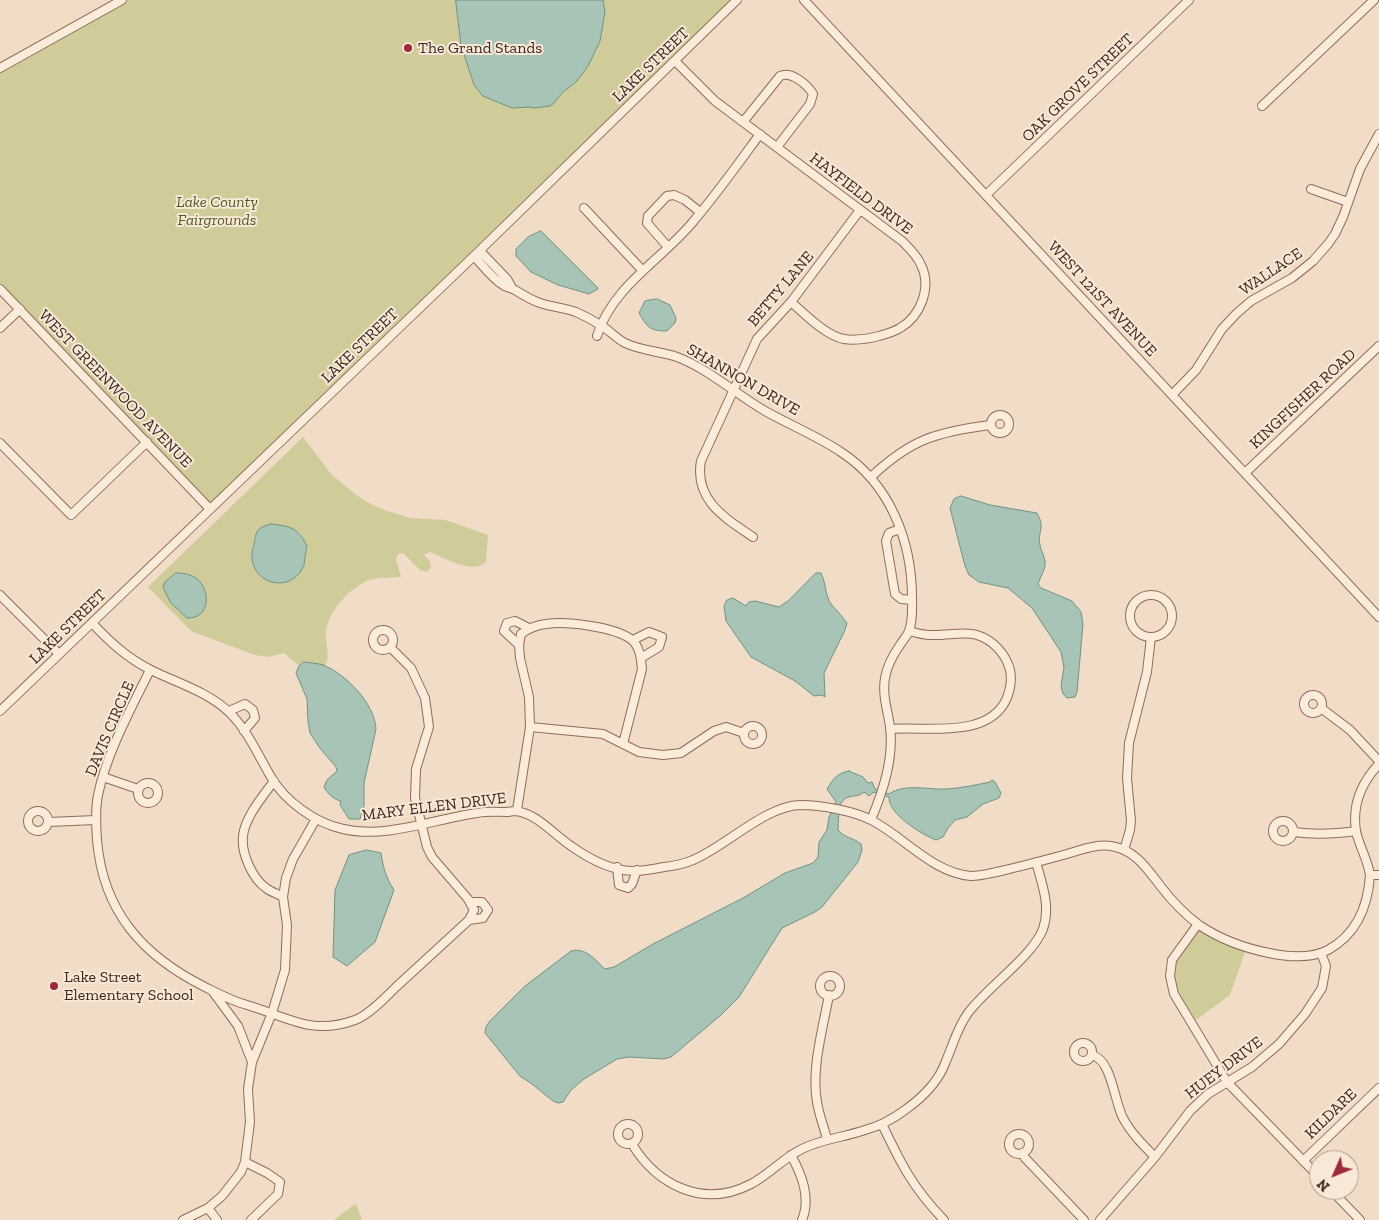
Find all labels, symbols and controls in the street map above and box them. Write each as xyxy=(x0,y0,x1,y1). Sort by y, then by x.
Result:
street label: LAKE STREET xyxy=(609,24,693,106)
street label: OAK GROVE STREET xyxy=(1018,30,1138,146)
place label: The Grand Stands xyxy=(418,38,542,58)
marker: The Grand Stands xyxy=(402,42,414,54)
street label: HAYFIELD DRIVE xyxy=(806,149,916,239)
park label: Lake County Fairgrounds xyxy=(176,192,258,230)
street label: WEST 121ST AVENUE xyxy=(1044,237,1160,361)
street label: WALLACE xyxy=(1236,244,1306,300)
street label: BETTY LANE xyxy=(744,247,818,331)
street label: LAKE STREET xyxy=(318,305,402,387)
street label: WEST GREENWOOD AVENUE xyxy=(34,306,196,472)
street label: SHANNON DRIVE xyxy=(683,340,803,420)
street label: KINGFISHER ROAD xyxy=(1246,345,1360,453)
street label: LAKE STREET xyxy=(26,586,110,668)
street label: DAVIS CIRCLE xyxy=(81,679,139,779)
street label: MARY ELLEN DRIVE xyxy=(361,789,507,825)
place label: Lake Street Elementary School xyxy=(64,967,193,1005)
marker: Lake Street Elementary School xyxy=(48,980,60,992)
street label: HUEY DRIVE xyxy=(1181,1033,1267,1103)
street label: KILDARE xyxy=(1301,1085,1361,1143)
north arrow xyxy=(1309,1150,1359,1200)
text: N xyxy=(1314,1175,1333,1195)

